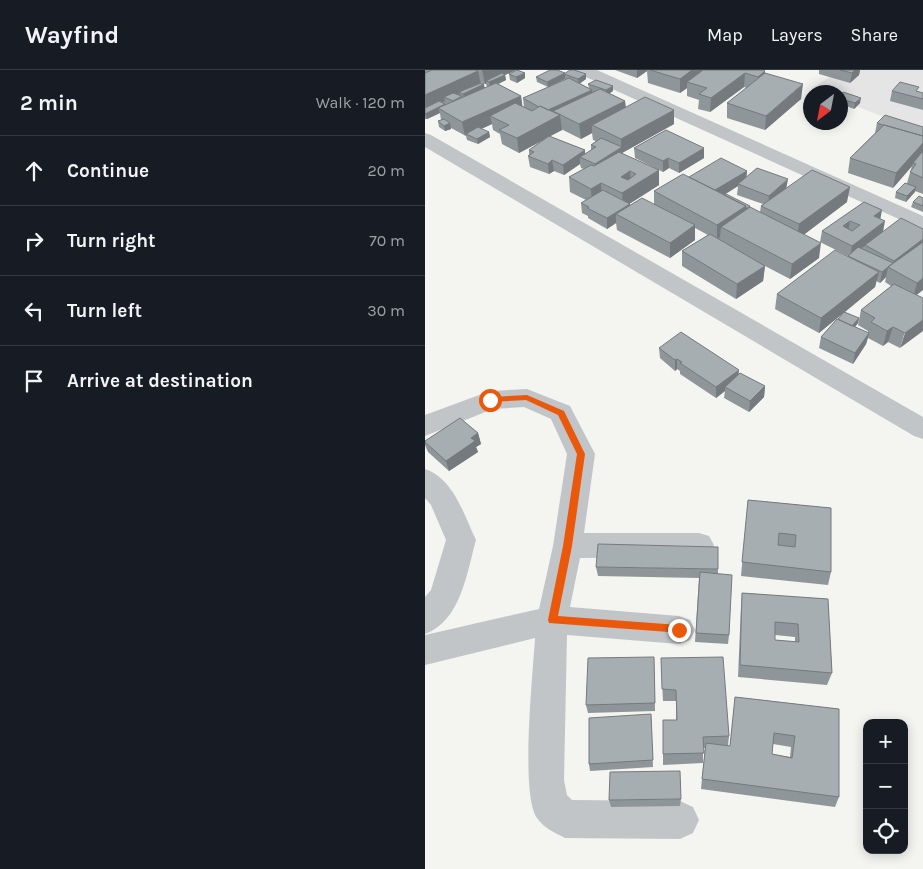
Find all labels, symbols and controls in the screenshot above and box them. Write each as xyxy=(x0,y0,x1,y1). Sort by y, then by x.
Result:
text: Wayfind xyxy=(25,21,119,49)
text: Map xyxy=(707,24,743,46)
text: Layers xyxy=(771,24,823,46)
text: Share xyxy=(851,24,898,46)
north arrow xyxy=(803,85,848,130)
text: 2 min xyxy=(20,91,78,115)
text: Walk · 120 m xyxy=(316,93,405,112)
icon: ahead xyxy=(20,157,48,185)
text: Continue xyxy=(67,160,149,182)
text: 20 m xyxy=(367,161,405,180)
icon: right xyxy=(20,227,48,255)
text: Turn right xyxy=(67,230,156,252)
text: 70 m xyxy=(369,231,405,250)
icon: left xyxy=(20,297,48,325)
text: Turn left xyxy=(67,300,142,322)
text: 30 m xyxy=(367,301,405,320)
icon: arrive xyxy=(20,367,48,395)
text: Arrive at destination xyxy=(67,370,253,392)
route start xyxy=(479,389,502,412)
route end xyxy=(668,619,691,642)
map controls xyxy=(863,719,908,854)
button: + xyxy=(863,719,908,764)
button: − xyxy=(863,764,908,809)
button: locate xyxy=(863,809,908,854)

